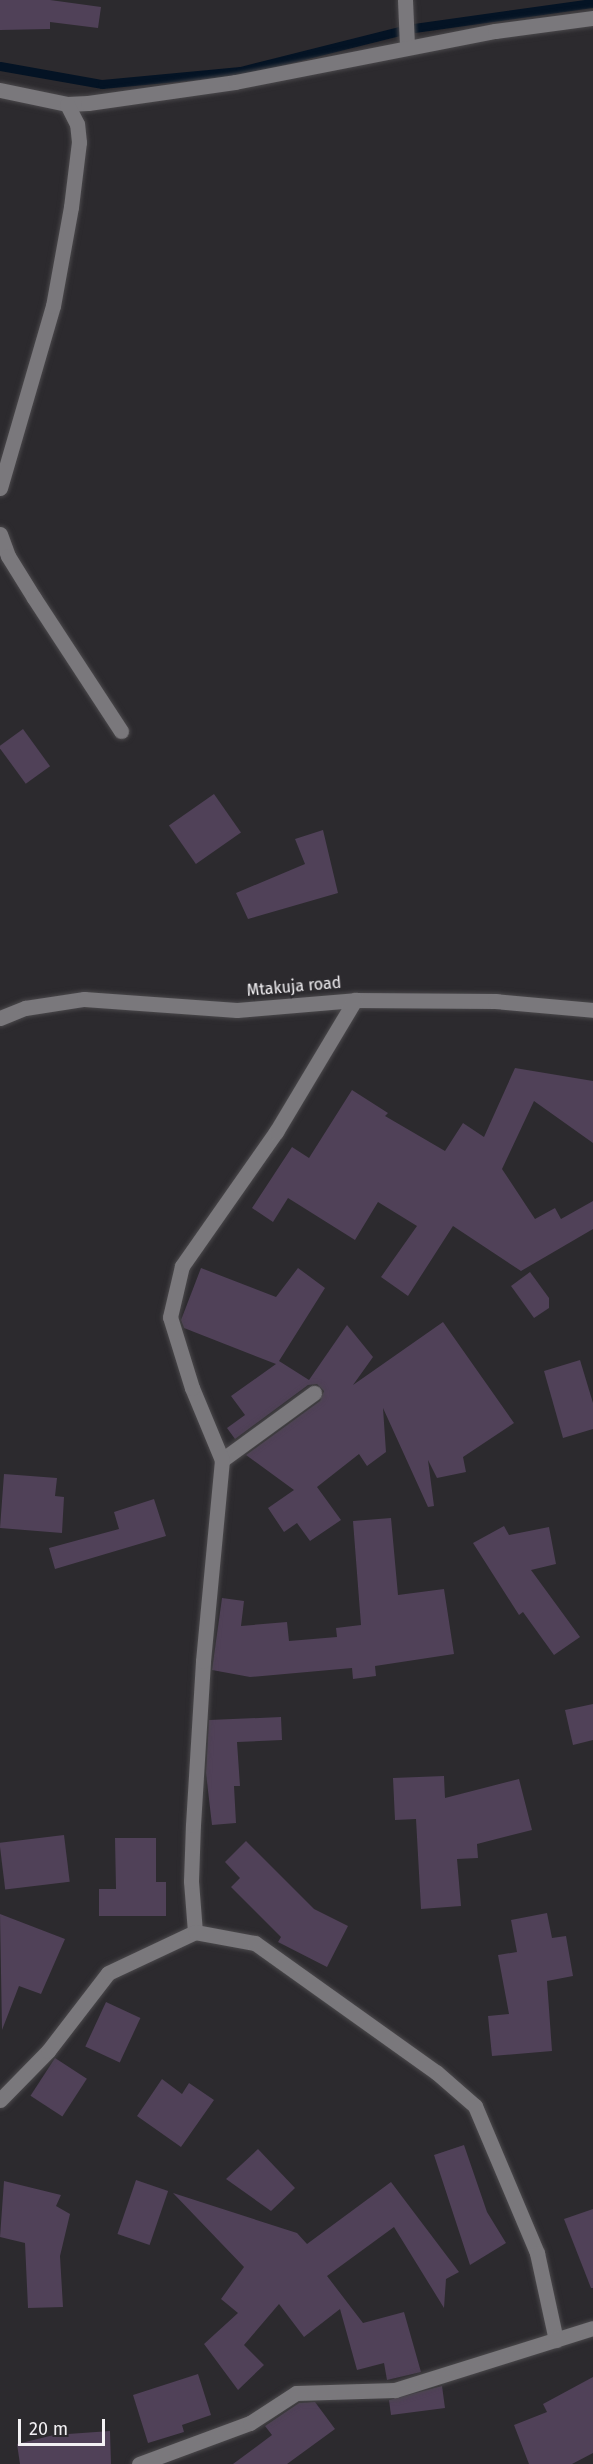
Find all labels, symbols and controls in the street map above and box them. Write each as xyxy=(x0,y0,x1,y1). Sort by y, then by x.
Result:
street label: Mtakuja road xyxy=(246,973,342,1001)
scale bar xyxy=(21,2407,108,2445)
text: 20 m xyxy=(29,2418,68,2440)

